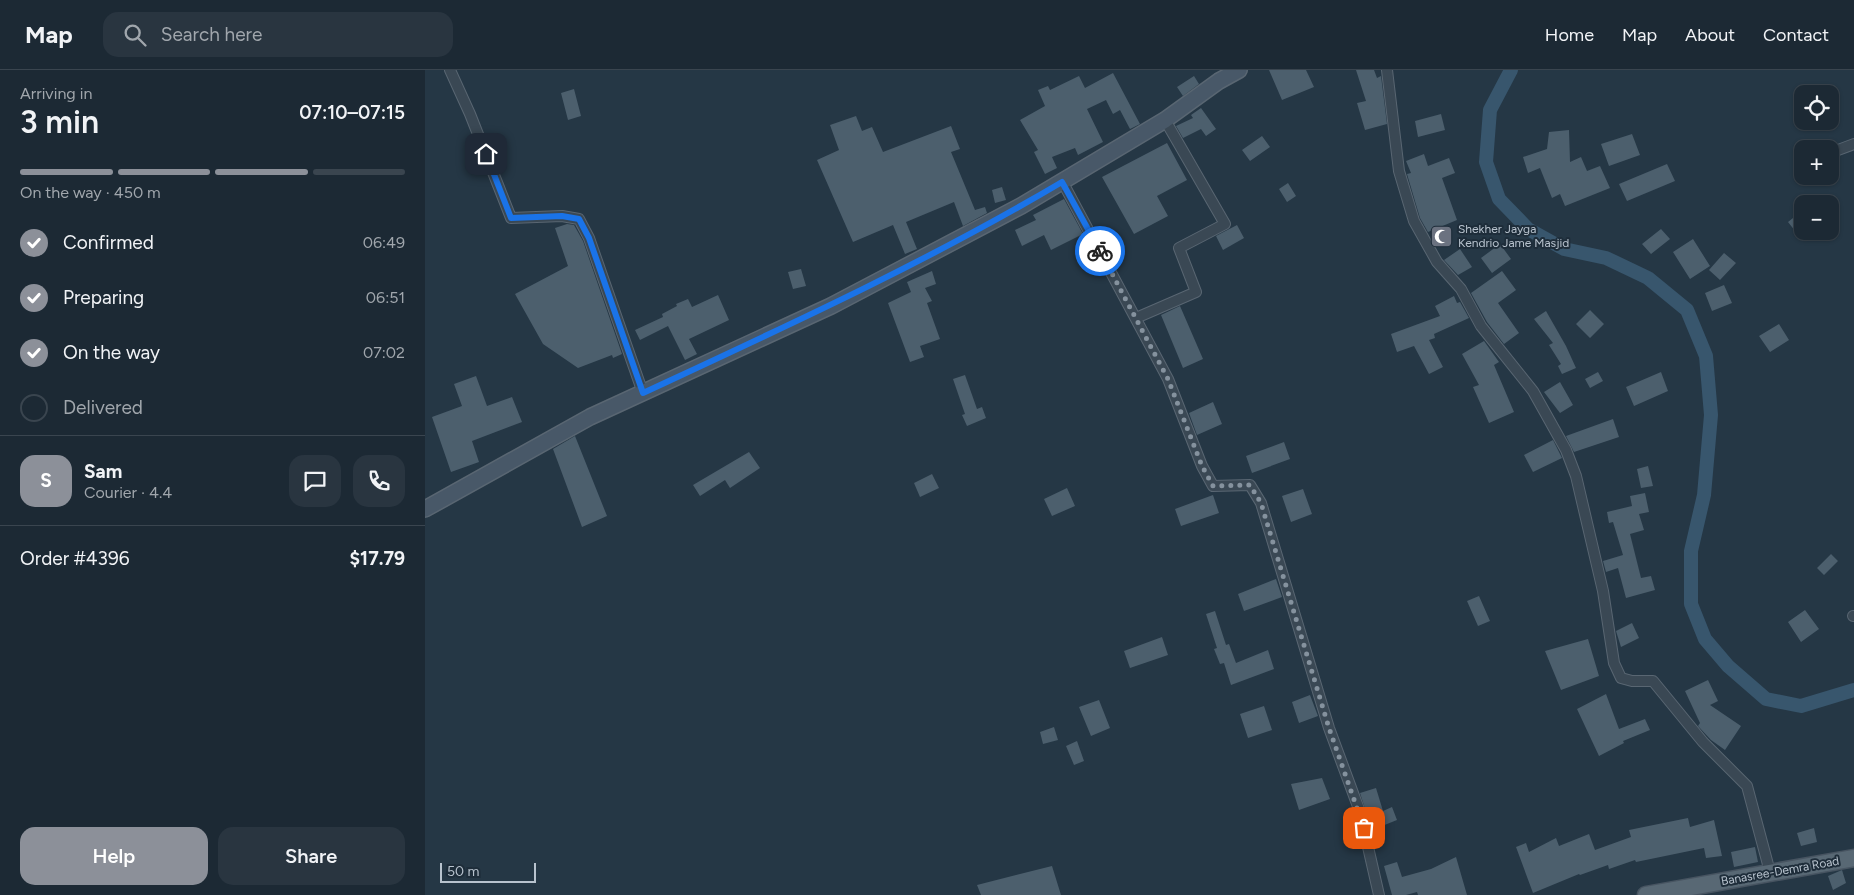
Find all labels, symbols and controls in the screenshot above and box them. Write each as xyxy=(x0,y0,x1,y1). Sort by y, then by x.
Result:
search box xyxy=(103,12,453,57)
text: Map xyxy=(25,20,73,49)
icon: search xyxy=(121,21,149,49)
text: Search here xyxy=(161,23,262,46)
text: Home xyxy=(1545,24,1594,46)
text: Map xyxy=(1622,24,1657,46)
text: About xyxy=(1685,24,1735,46)
text: Contact xyxy=(1763,24,1829,46)
text: Arriving in xyxy=(20,84,92,103)
map controls xyxy=(1794,85,1839,240)
button: locate xyxy=(1794,85,1839,130)
text: 07:10–07:15 xyxy=(299,101,405,124)
text: 3 min xyxy=(20,103,99,141)
pin xyxy=(465,133,507,175)
icon: home xyxy=(472,140,500,168)
button: + xyxy=(1794,140,1839,185)
text: On the way · 450 m xyxy=(20,183,161,202)
button: − xyxy=(1794,195,1839,240)
place label: Shekher Jayga Kendrio Jame Masjid xyxy=(1458,222,1569,250)
mosque icon: Shekher Jayga Kendrio Jame Masjid xyxy=(1430,224,1454,248)
courier xyxy=(1075,226,1125,276)
icon: check xyxy=(20,229,48,257)
text: Confirmed xyxy=(63,231,154,254)
text: 06:49 xyxy=(363,233,405,252)
icon: bike xyxy=(1086,237,1114,265)
icon: check xyxy=(20,284,48,312)
text: Preparing xyxy=(63,286,144,309)
text: 06:51 xyxy=(366,288,405,307)
icon: check xyxy=(20,339,48,367)
text: On the way xyxy=(63,341,160,364)
text: 07:02 xyxy=(363,343,405,362)
text: Delivered xyxy=(63,396,143,419)
button: chat xyxy=(289,455,341,507)
button: phone xyxy=(353,455,405,507)
text: Sam xyxy=(84,460,122,483)
text: S xyxy=(40,469,52,492)
text: Courier · 4.4 xyxy=(84,483,172,502)
text: Order #4396 xyxy=(20,547,129,570)
text: $17.79 xyxy=(350,547,405,570)
pin xyxy=(1343,807,1385,849)
icon: bag xyxy=(1350,814,1378,842)
button: Help xyxy=(20,827,208,885)
button: Share xyxy=(218,827,405,885)
street label: Banasree-Demra Road xyxy=(1720,854,1840,888)
scale bar xyxy=(440,860,536,883)
text: 50 m xyxy=(447,863,479,880)

